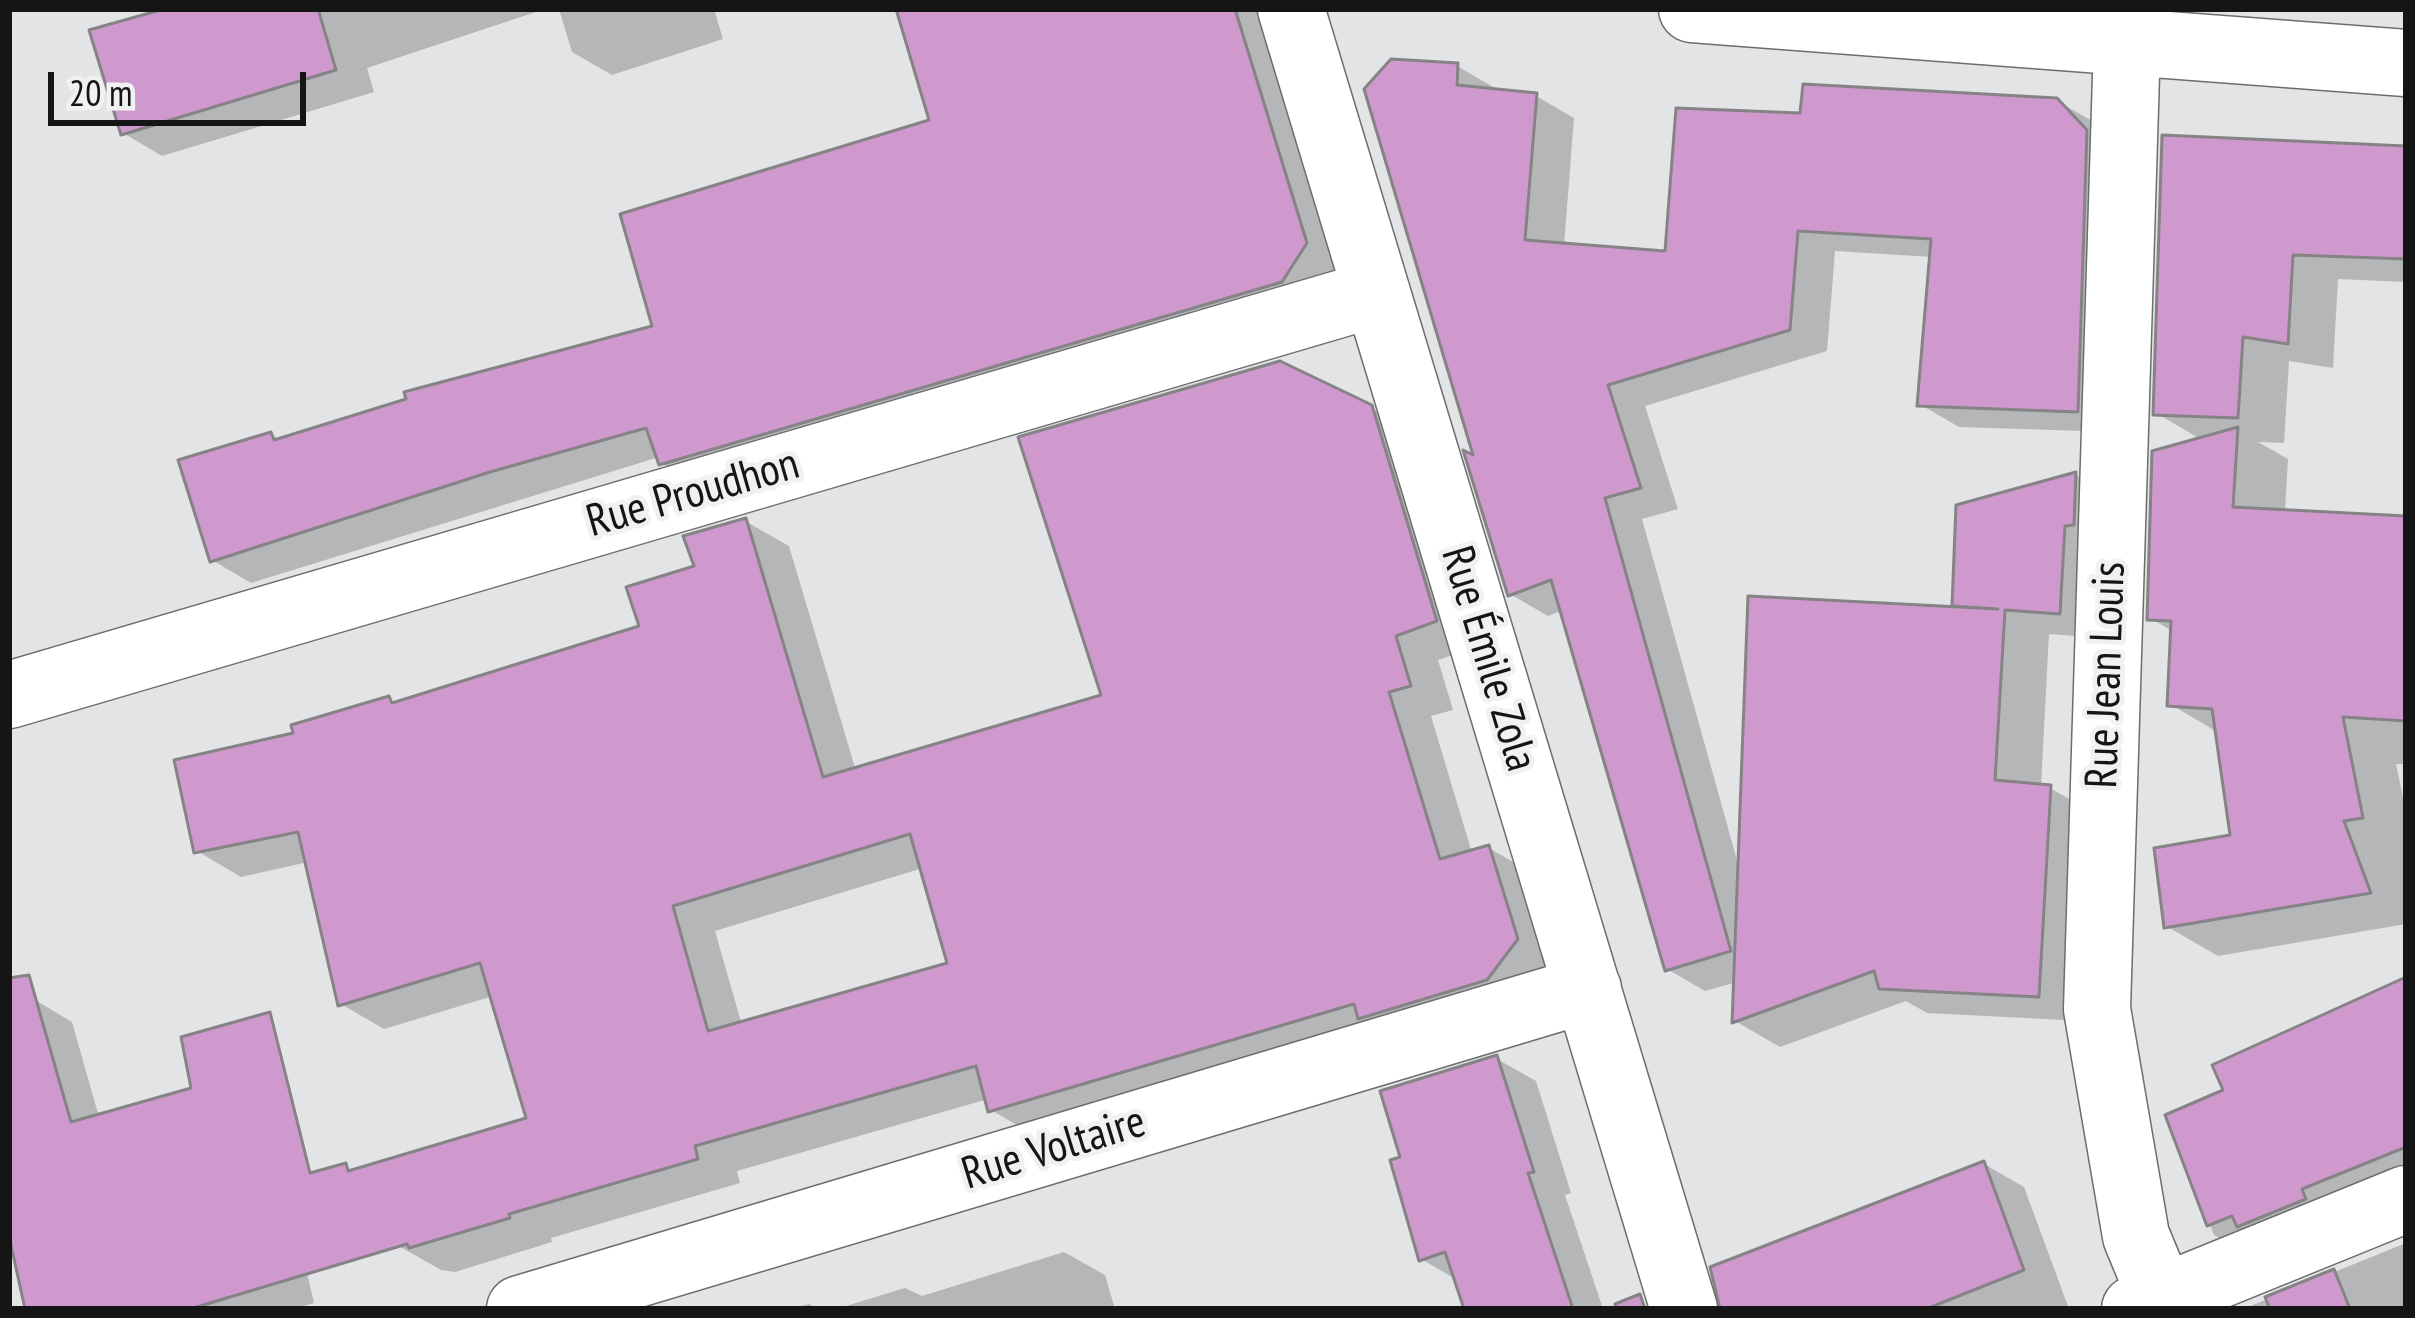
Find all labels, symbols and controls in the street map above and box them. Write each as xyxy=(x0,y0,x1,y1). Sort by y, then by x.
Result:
scale bar xyxy=(54,48,312,122)
text: 20 m xyxy=(69,69,132,116)
street label: Rue Proudhon xyxy=(581,438,805,550)
street label: Rue Émile Zola xyxy=(1428,540,1548,778)
street label: Rue Jean Louis xyxy=(2076,561,2138,789)
street label: Rue Voltaire xyxy=(956,1096,1152,1202)

